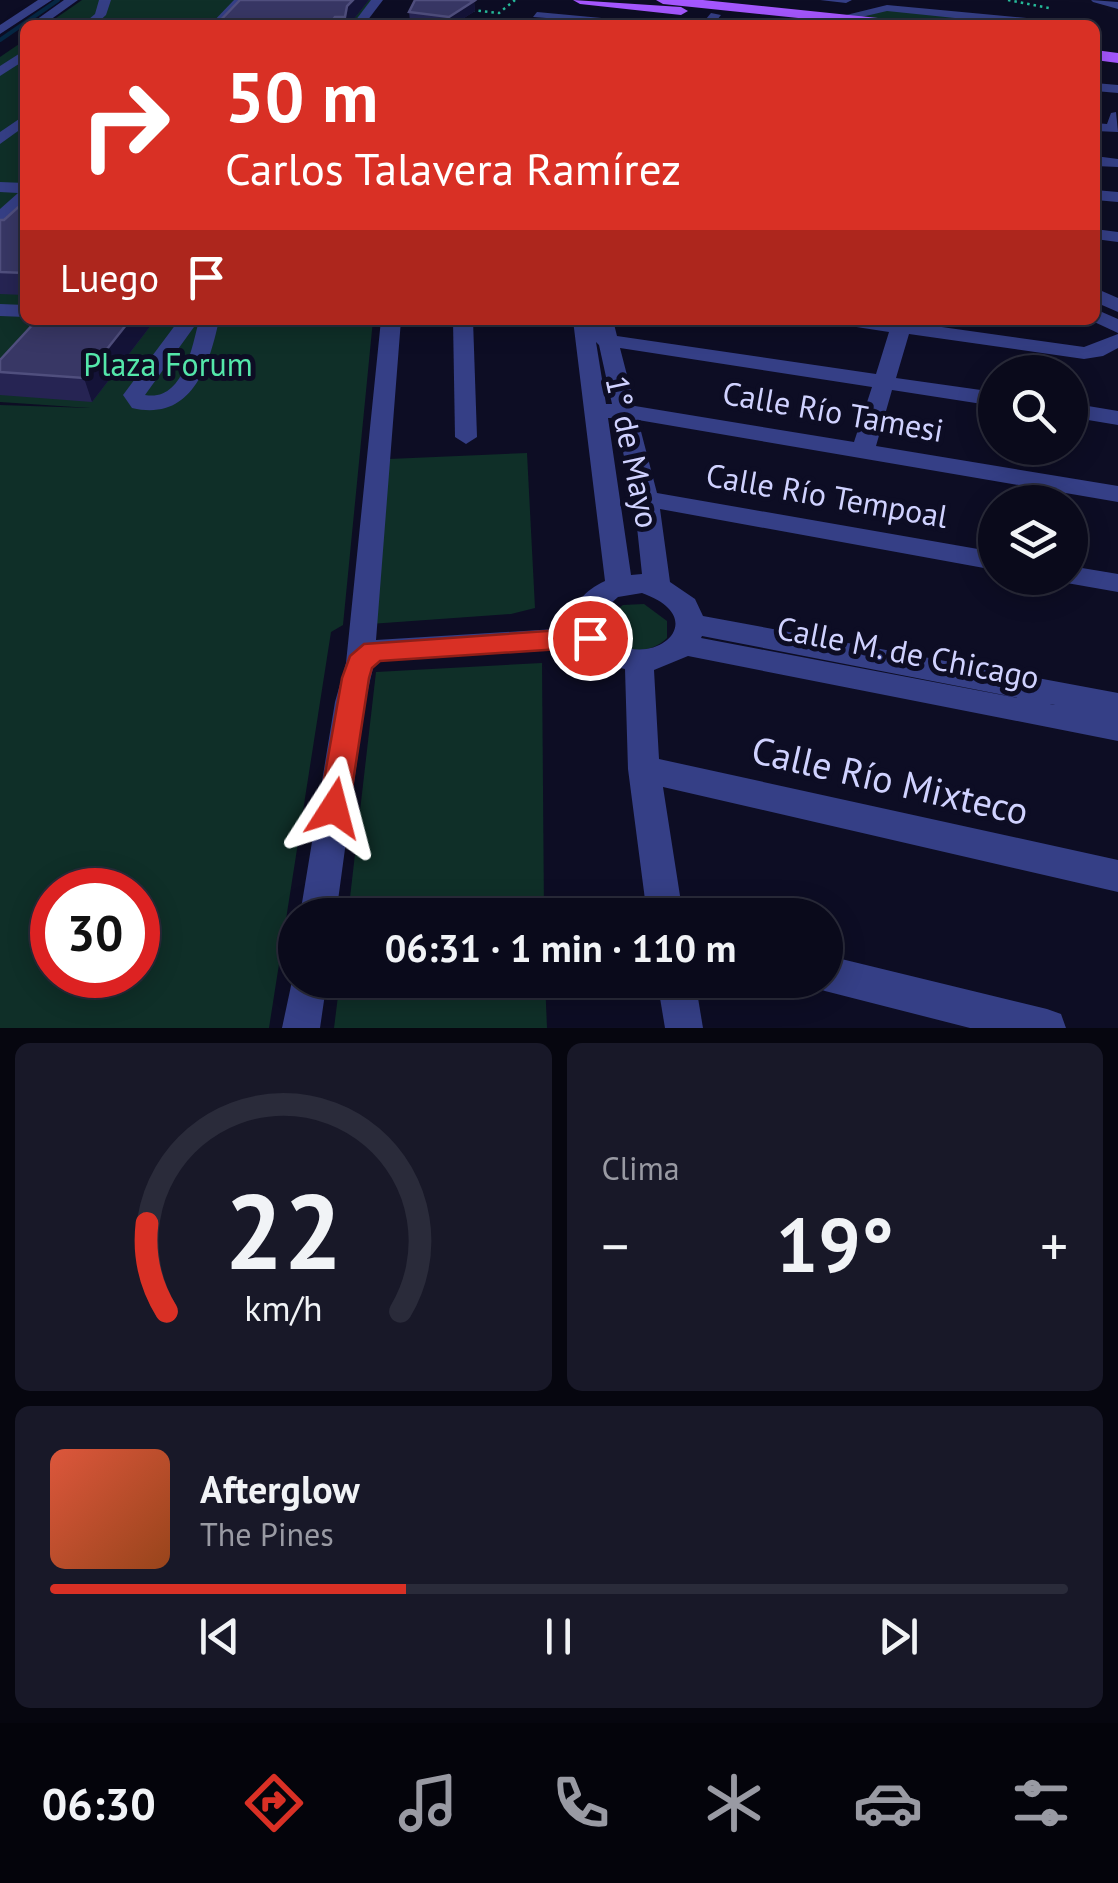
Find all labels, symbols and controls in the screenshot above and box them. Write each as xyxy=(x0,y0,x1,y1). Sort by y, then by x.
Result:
text: 50 m xyxy=(225,51,378,141)
icon: right xyxy=(60,60,190,190)
text: Carlos Talavera Ramírez xyxy=(225,139,681,197)
icon: arrive xyxy=(179,250,234,305)
text: Luego xyxy=(60,253,159,302)
park label: Plaza Forum xyxy=(83,343,253,385)
map controls xyxy=(978,355,1088,595)
button: search xyxy=(978,355,1088,465)
street label: Calle Río Tamesi xyxy=(719,371,947,451)
street label: 1° de Mayo xyxy=(596,372,670,532)
street label: Calle Río Tempoal xyxy=(703,453,952,537)
button: layers xyxy=(978,485,1088,595)
pin xyxy=(548,596,633,681)
street label: Calle M. de Chicago xyxy=(773,606,1043,698)
icon: arrive xyxy=(563,611,618,666)
street label: Calle Río Mixteco xyxy=(747,724,1033,835)
position arrow xyxy=(282,756,386,860)
speed limit sign: 30 xyxy=(30,868,160,998)
text: 06:31 · 1 min · 110 m xyxy=(385,923,736,972)
text: Clima xyxy=(602,1147,680,1189)
text: 22 xyxy=(224,1163,342,1298)
text: 19° xyxy=(776,1196,894,1293)
text: − xyxy=(602,1210,629,1281)
text: + xyxy=(1040,1210,1068,1281)
text: km/h xyxy=(244,1285,322,1331)
text: Afterglow xyxy=(200,1464,360,1513)
text: The Pines xyxy=(200,1513,334,1555)
icon: previous xyxy=(192,1609,247,1664)
icon: pause xyxy=(531,1609,586,1664)
icon: next xyxy=(871,1609,926,1664)
icon: directions xyxy=(239,1768,309,1838)
icon: music xyxy=(393,1768,463,1838)
icon: phone xyxy=(546,1768,616,1838)
icon: climate xyxy=(699,1768,769,1838)
icon: car xyxy=(853,1768,923,1838)
icon: filters xyxy=(1006,1768,1076,1838)
text: 06:30 xyxy=(42,1774,156,1832)

